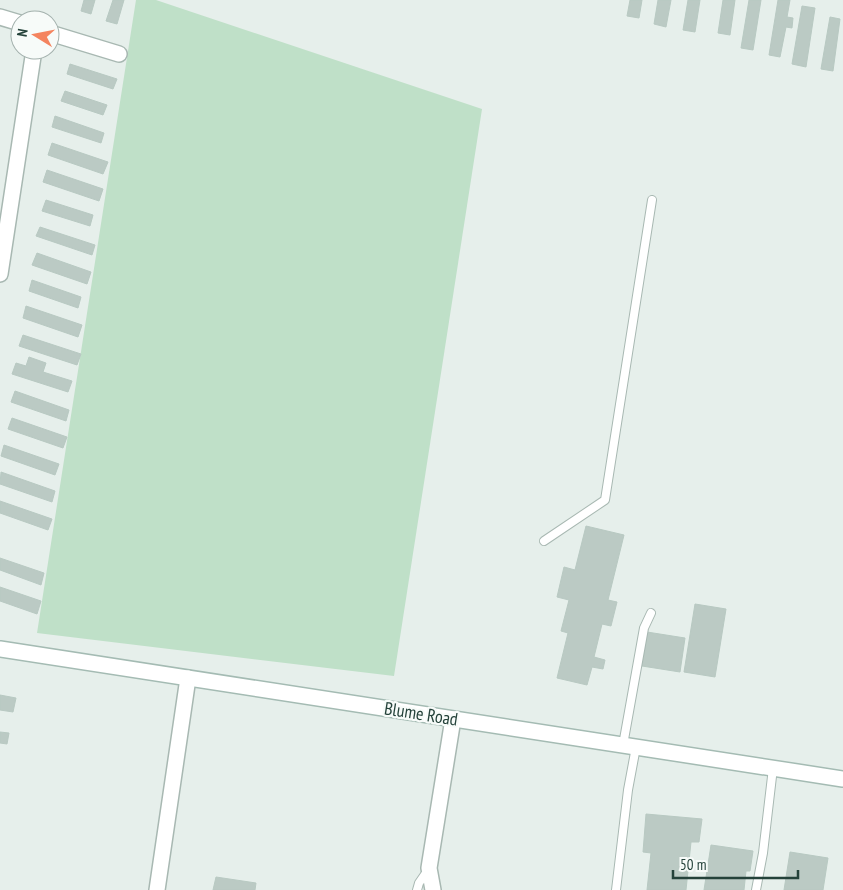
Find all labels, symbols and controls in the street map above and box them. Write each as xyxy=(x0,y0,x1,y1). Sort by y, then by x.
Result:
north arrow xyxy=(10,10,60,60)
text: N xyxy=(13,27,32,38)
street label: Blume Road xyxy=(383,696,460,731)
scale bar xyxy=(673,848,798,880)
text: 50 m xyxy=(680,855,706,874)

